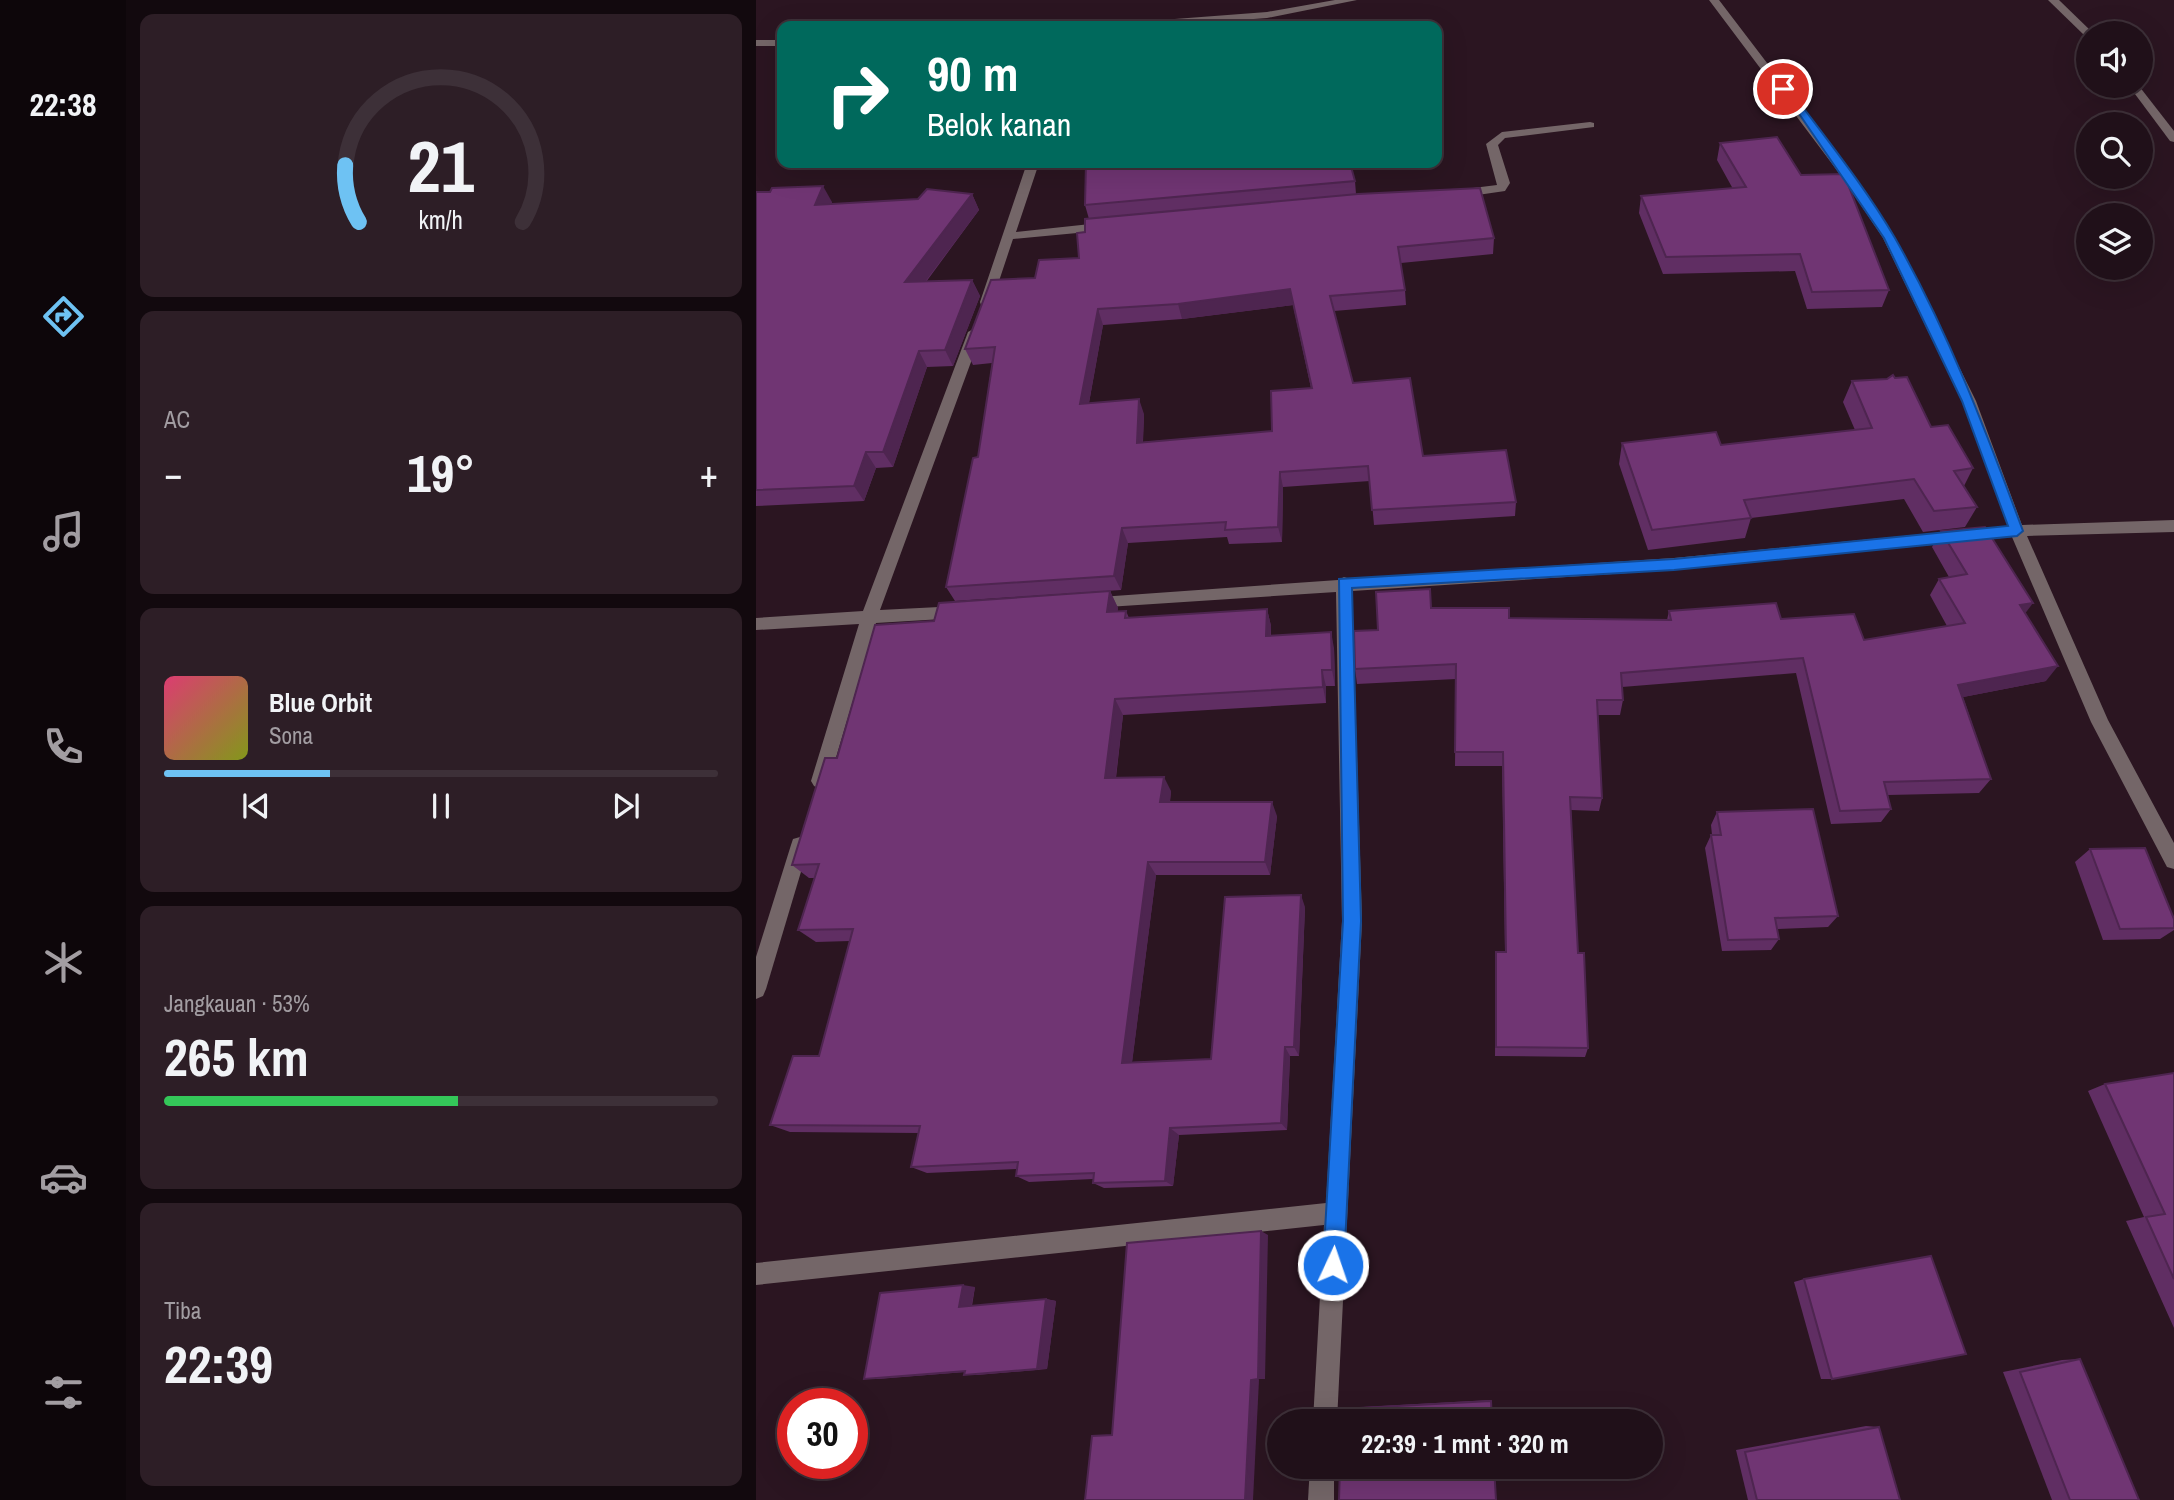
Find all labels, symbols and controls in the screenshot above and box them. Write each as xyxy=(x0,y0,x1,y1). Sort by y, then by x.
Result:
map controls xyxy=(2076,21,2153,280)
button: sound xyxy=(2076,21,2153,98)
text: 90 m xyxy=(927,40,1019,106)
icon: right xyxy=(812,49,903,140)
pin xyxy=(1753,59,1813,119)
icon: arrive xyxy=(1764,70,1802,108)
text: 22:38 xyxy=(29,83,97,126)
text: Belok kanan xyxy=(927,103,1071,146)
button: search xyxy=(2076,112,2153,189)
text: 21 xyxy=(408,117,475,215)
text: km/h xyxy=(419,202,463,236)
button: layers xyxy=(2076,203,2153,280)
icon: directions xyxy=(39,292,88,341)
text: AC xyxy=(164,404,190,435)
text: 19° xyxy=(407,438,475,508)
text: − xyxy=(164,448,182,499)
text: + xyxy=(700,448,718,499)
icon: music xyxy=(39,507,88,556)
text: Blue Orbit xyxy=(269,685,372,720)
text: Sona xyxy=(269,720,313,751)
icon: phone xyxy=(39,722,88,771)
icon: previous xyxy=(237,787,275,825)
icon: pause xyxy=(422,787,460,825)
icon: next xyxy=(607,787,645,825)
icon: climate xyxy=(39,938,88,987)
text: Jangkauan · 53% xyxy=(164,988,310,1019)
text: 265 km xyxy=(164,1022,309,1092)
icon: car xyxy=(39,1153,88,1202)
position arrow xyxy=(1296,1228,1370,1302)
text: Tiba xyxy=(164,1295,201,1326)
text: 22:39 xyxy=(164,1329,273,1399)
icon: filters xyxy=(39,1368,88,1417)
speed limit sign: 30 xyxy=(777,1388,868,1479)
text: 22:39 · 1 mnt · 320 m xyxy=(1361,1426,1569,1461)

